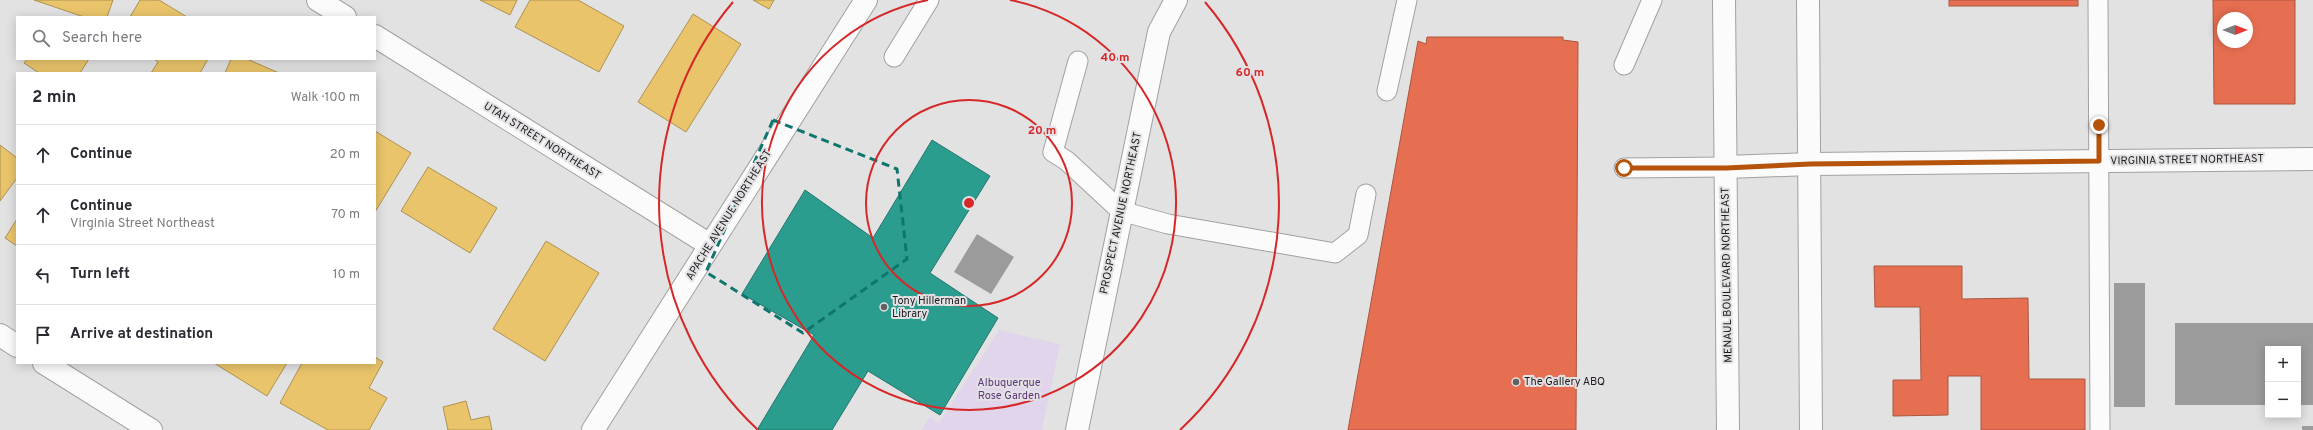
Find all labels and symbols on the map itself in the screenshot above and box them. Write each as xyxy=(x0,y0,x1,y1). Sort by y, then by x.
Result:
north arrow xyxy=(2217,12,2253,48)
text: 40 m xyxy=(1100,50,1130,66)
text: 60 m xyxy=(1236,65,1264,81)
street label: UTAH STREET NORTHEAST xyxy=(481,99,603,183)
route end xyxy=(2090,116,2108,134)
text: 20 m xyxy=(1028,123,1056,139)
street label: PROSPECT AVENUE NORTHEAST xyxy=(1097,131,1145,295)
street label: APACHE AVENUE NORTHEAST xyxy=(683,147,775,283)
street label: VIRGINIA STREET NORTHEAST xyxy=(2110,152,2264,168)
route start xyxy=(1615,159,1633,177)
street label: MENAUL BOULEVARD NORTHEAST xyxy=(1718,187,1736,363)
centre of rings xyxy=(962,196,976,210)
place label: Tony Hillerman Library xyxy=(892,294,966,321)
marker: Tony Hillerman Library xyxy=(879,302,889,312)
place label: The Gallery ABQ xyxy=(1524,375,1605,389)
park label: Albuquerque Rose Garden xyxy=(977,376,1041,403)
marker: The Gallery ABQ xyxy=(1511,377,1521,387)

